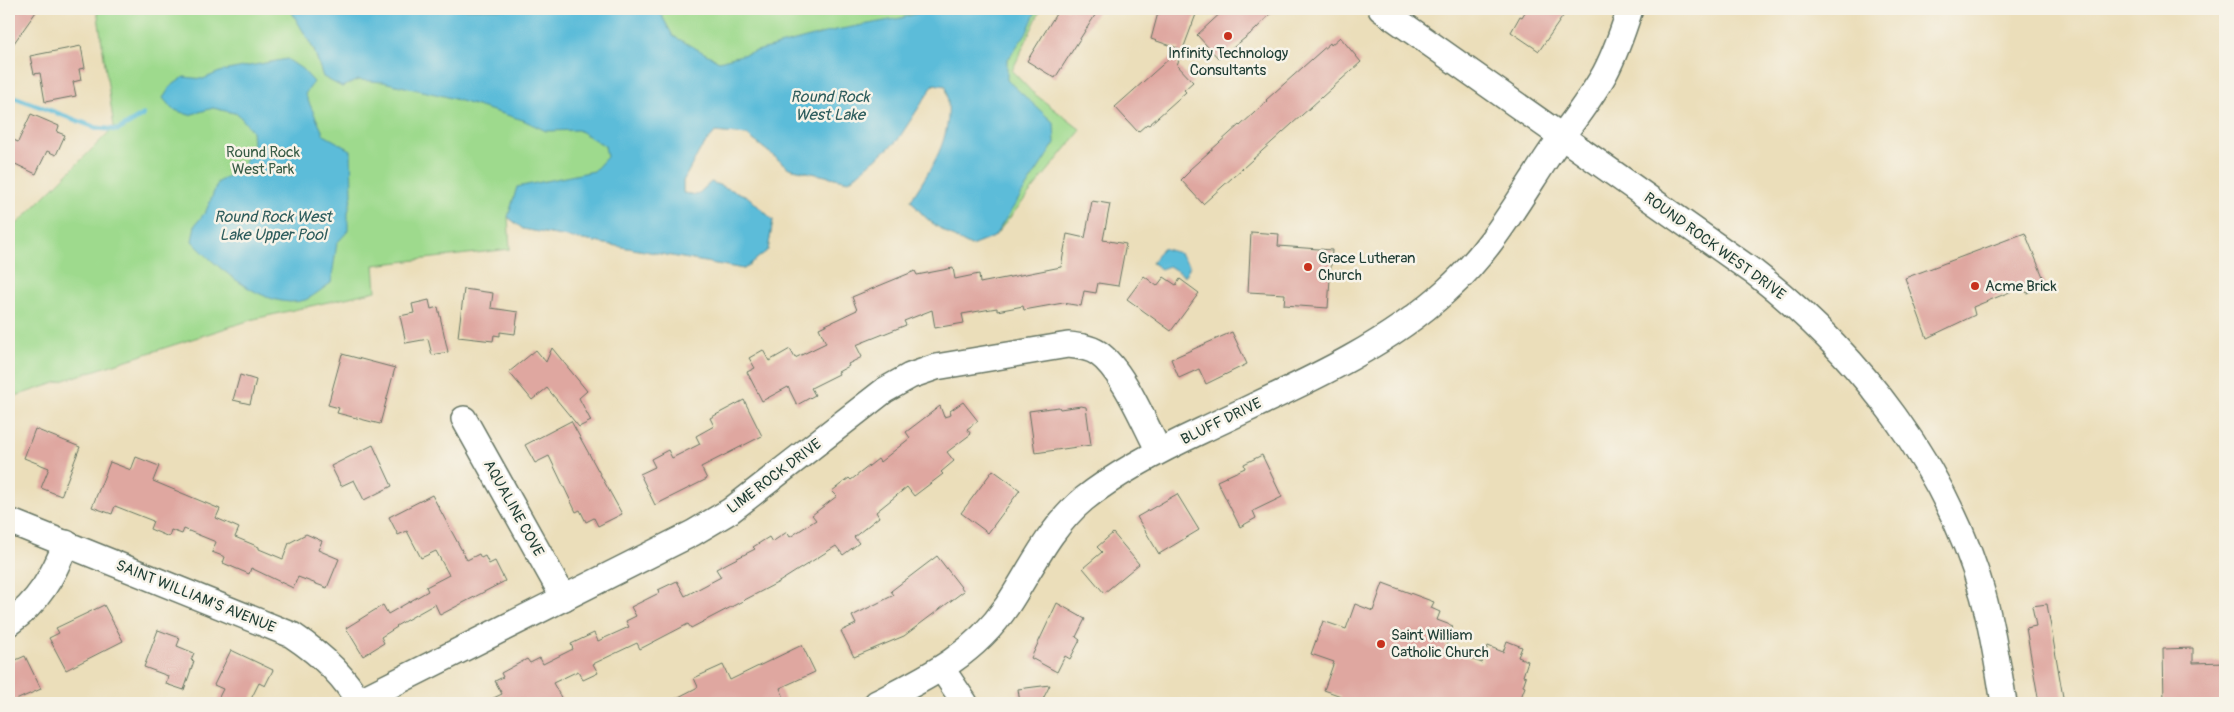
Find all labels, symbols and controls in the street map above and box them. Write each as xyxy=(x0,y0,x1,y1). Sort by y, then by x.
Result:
marker: Infinity Technology Consultants xyxy=(1222,30,1234,42)
place label: Infinity Technology Consultants xyxy=(1168,44,1289,80)
water label: Round Rock West Lake xyxy=(791,87,871,125)
park label: Round Rock West Park xyxy=(226,143,301,179)
street label: ROUND ROCK WEST DRIVE xyxy=(1640,189,1790,304)
water label: Round Rock West Lake Upper Pool xyxy=(214,207,333,245)
place label: Grace Lutheran Church xyxy=(1318,249,1415,285)
marker: Grace Lutheran Church xyxy=(1302,261,1314,273)
place label: Acme Brick xyxy=(1985,277,2057,296)
marker: Acme Brick xyxy=(1969,280,1981,292)
street label: BLUFF DRIVE xyxy=(1178,394,1265,449)
street label: LIME ROCK DRIVE xyxy=(723,435,825,518)
street label: AQUALINE COVE xyxy=(479,457,548,560)
street label: SAINT WILLIAM'S AVENUE xyxy=(113,556,279,637)
place label: Saint William Catholic Church xyxy=(1391,626,1489,662)
marker: Saint William Catholic Church xyxy=(1375,638,1387,650)

